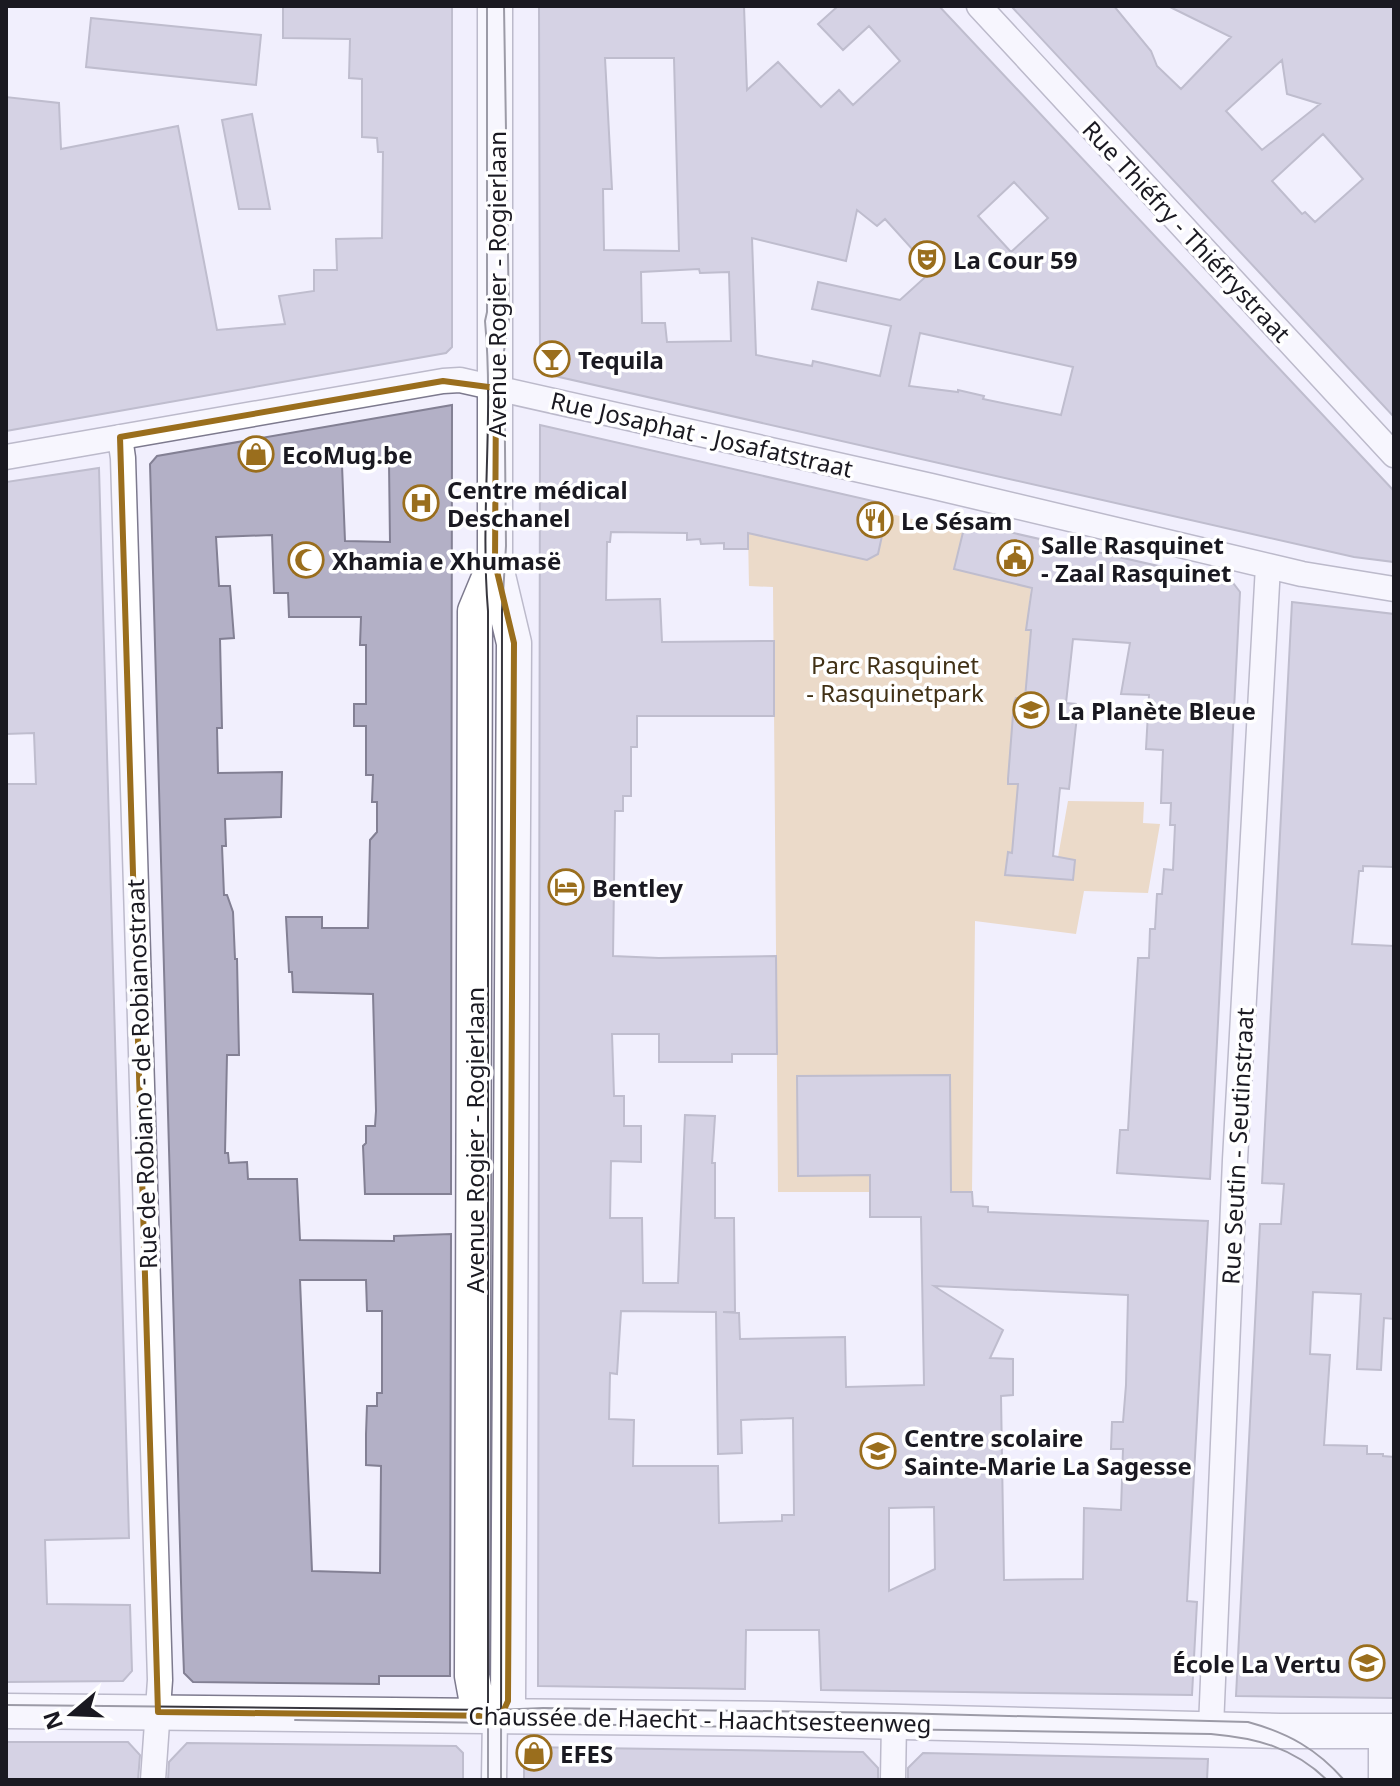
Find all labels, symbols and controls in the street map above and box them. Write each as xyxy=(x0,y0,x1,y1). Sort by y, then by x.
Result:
street label: Rue Thiéfry - Thiéfrystraat xyxy=(1076,113,1299,349)
street label: Avenue Rogier - Rogierlaan xyxy=(480,131,513,437)
theatre icon: La Cour 59 xyxy=(908,240,946,278)
place label: La Cour 59 xyxy=(953,243,1077,276)
bar icon: Tequila xyxy=(533,340,571,378)
place label: Tequila xyxy=(578,343,664,376)
street label: Rue Josaphat - Josafatstraat xyxy=(548,383,857,485)
shop icon: EcoMug.be xyxy=(237,435,275,473)
place label: EcoMug.be xyxy=(282,438,412,471)
place label: Centre médical Deschanel xyxy=(447,473,628,534)
hospital icon: Centre médical Deschanel xyxy=(402,484,440,522)
restaurant icon: Le Sésam xyxy=(856,501,894,539)
place label: Le Sésam xyxy=(901,504,1012,537)
place label: Salle Rasquinet - Zaal Rasquinet xyxy=(1041,528,1231,589)
public building icon: Salle Rasquinet - Zaal Rasquinet xyxy=(996,539,1034,577)
mosque icon: Xhamia e Xhumasë xyxy=(287,541,325,579)
place label: Xhamia e Xhumasë xyxy=(332,544,561,577)
park label: Parc Rasquinet - Rasquinetpark xyxy=(806,648,984,709)
school or university icon: La Planète Bleue xyxy=(1012,691,1050,729)
place label: La Planète Bleue xyxy=(1057,694,1256,727)
hotel icon: Bentley xyxy=(547,868,585,906)
place label: Bentley xyxy=(592,871,683,904)
street label: Rue de Robiano - de Robianostraat xyxy=(118,878,164,1270)
street label: Avenue Rogier - Rogierlaan xyxy=(458,987,491,1293)
street label: Rue Seutin - Seutinstraat xyxy=(1213,1006,1261,1285)
place label: Centre scolaire Sainte-Marie La Sagesse xyxy=(904,1421,1192,1482)
school or university icon: Centre scolaire Sainte-Marie La Sagesse xyxy=(859,1432,897,1470)
school or university icon: École La Vertu xyxy=(1348,1644,1386,1682)
place label: École La Vertu xyxy=(1172,1647,1341,1680)
north arrow xyxy=(32,1674,112,1754)
street label: Chaussée de Haecht - Haachtsesteenweg xyxy=(468,1698,932,1740)
text: N xyxy=(35,1707,69,1734)
shop icon: EFES xyxy=(515,1734,553,1772)
place label: EFES xyxy=(560,1737,613,1770)

